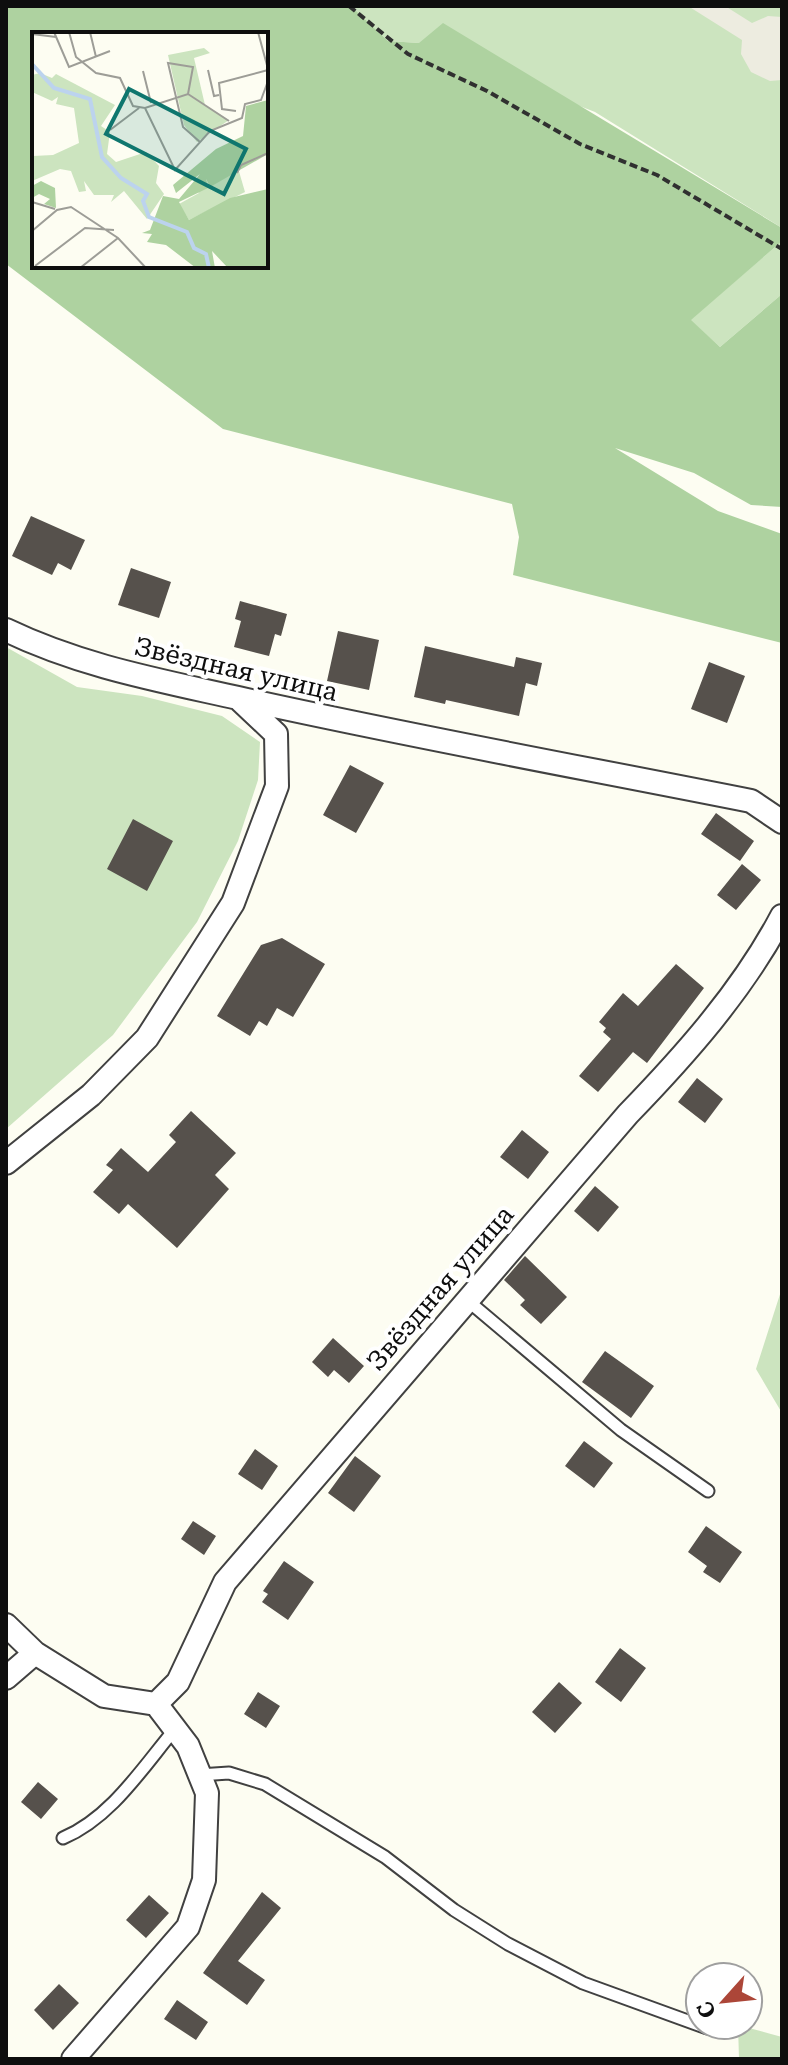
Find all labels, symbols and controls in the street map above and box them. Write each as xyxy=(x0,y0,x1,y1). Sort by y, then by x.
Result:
inset map xyxy=(32,32,268,268)
street label: Звёздная улица xyxy=(131,631,341,707)
street label: Звёздная улица xyxy=(360,1200,520,1376)
north arrow xyxy=(684,1961,764,2041)
text: С xyxy=(692,1997,721,2022)

